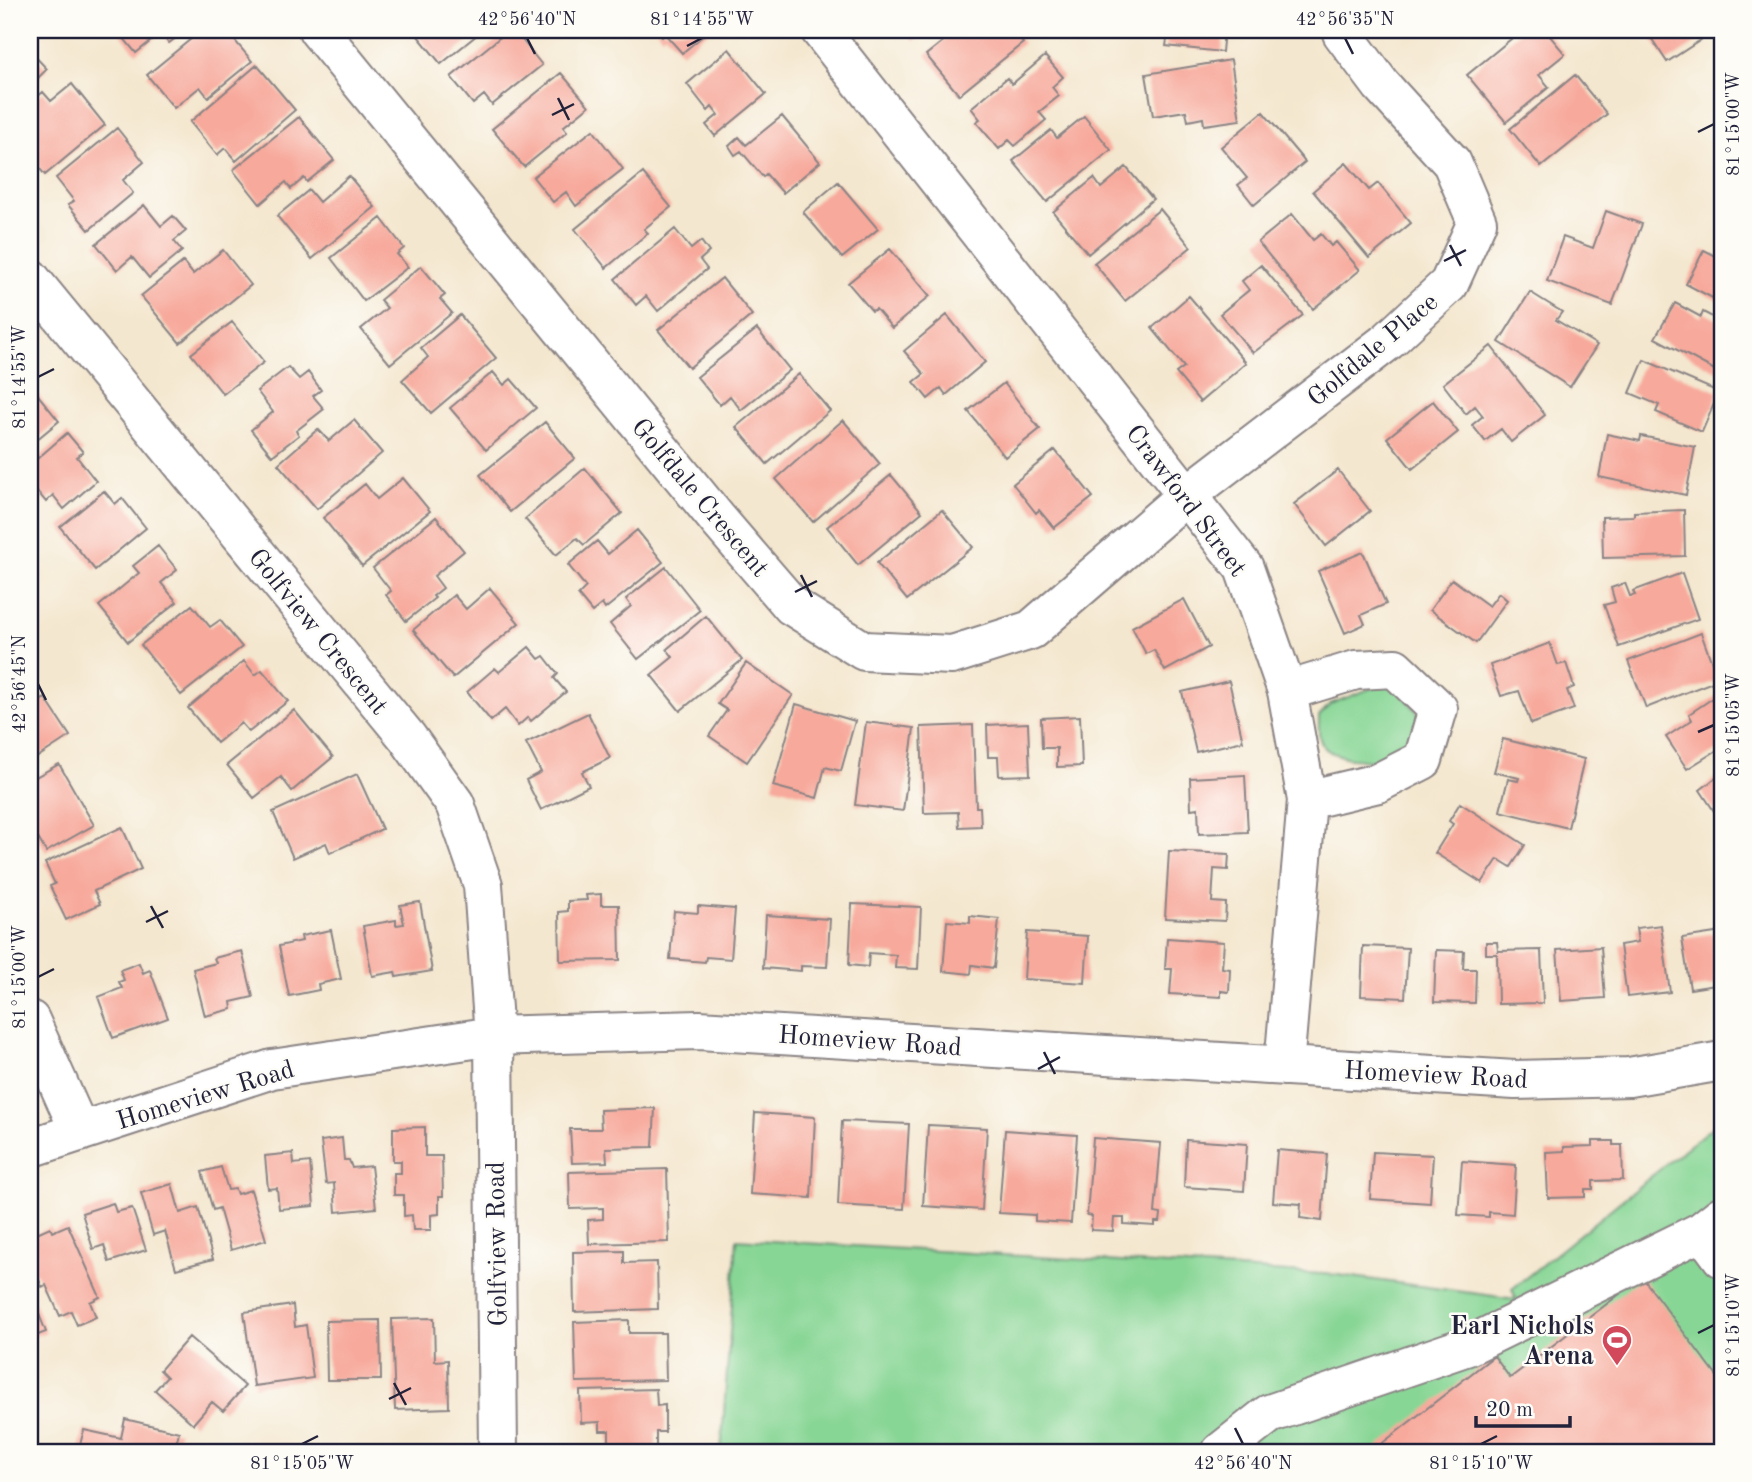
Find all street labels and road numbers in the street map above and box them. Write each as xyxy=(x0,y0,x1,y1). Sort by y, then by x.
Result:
street label: Golfdale Place xyxy=(1303,289,1443,412)
street label: Golfdale Crescent xyxy=(626,414,773,582)
street label: Crawford Street xyxy=(1120,421,1251,582)
street label: Golfview Crescent xyxy=(243,544,392,720)
street label: Homeview Road xyxy=(777,1023,963,1061)
street label: Homeview Road xyxy=(114,1057,297,1135)
street label: Homeview Road xyxy=(1343,1058,1529,1094)
street label: Golfview Road xyxy=(484,1161,512,1327)

